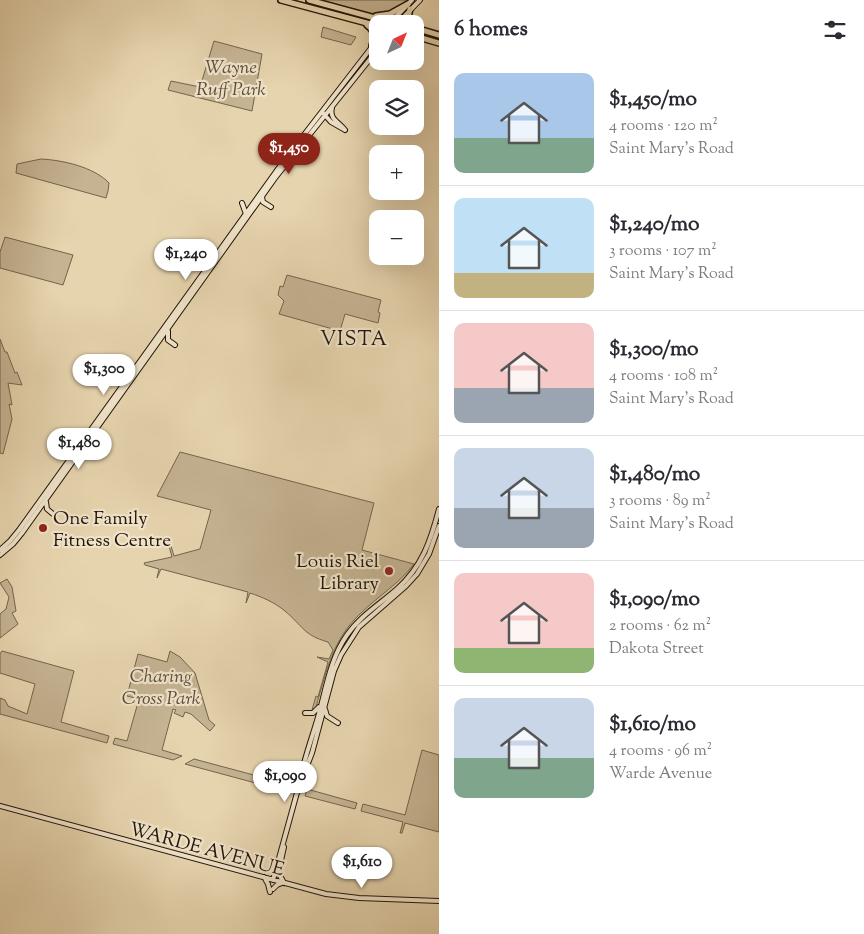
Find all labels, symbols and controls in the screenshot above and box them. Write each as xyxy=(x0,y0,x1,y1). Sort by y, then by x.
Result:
north arrow xyxy=(369,15,424,70)
map controls xyxy=(369,15,424,265)
text: 6 homes xyxy=(454,15,528,45)
icon: filters xyxy=(821,16,849,44)
park label: Wayne Ruff Park xyxy=(196,55,266,104)
button: layers xyxy=(369,80,424,135)
text: $1,450/mo xyxy=(609,85,697,115)
icon: home xyxy=(494,93,554,153)
text: 4 rooms · 120 m² xyxy=(609,115,718,138)
pin: $1,450 xyxy=(248,132,330,175)
text: $1,450 xyxy=(269,137,309,160)
text: Saint Mary’s Road xyxy=(609,138,734,161)
button: + xyxy=(369,145,424,200)
button: − xyxy=(369,210,424,265)
text: $1,240/mo xyxy=(609,210,699,240)
icon: home xyxy=(494,218,554,278)
pin: $1,240 xyxy=(145,238,227,281)
text: 3 rooms · 107 m² xyxy=(609,240,717,263)
text: $1,240 xyxy=(165,243,207,266)
text: Saint Mary’s Road xyxy=(609,263,734,286)
district label: VISTA xyxy=(320,326,388,355)
text: $1,300/mo xyxy=(609,335,699,365)
icon: home xyxy=(494,343,554,403)
pin: $1,300 xyxy=(63,354,145,396)
text: $1,300 xyxy=(83,358,125,381)
text: 4 rooms · 108 m² xyxy=(609,365,718,388)
text: Saint Mary’s Road xyxy=(609,388,734,411)
pin: $1,480 xyxy=(38,428,120,470)
text: $1,480 xyxy=(58,432,100,455)
text: $1,480/mo xyxy=(609,460,700,490)
icon: home xyxy=(494,468,554,528)
text: 3 rooms · 89 m² xyxy=(609,490,711,513)
place label: One Family Fitness Centre xyxy=(53,506,171,555)
text: Saint Mary’s Road xyxy=(609,513,734,536)
marker: One Family Fitness Centre xyxy=(37,522,49,534)
place label: Louis Riel Library xyxy=(296,549,380,598)
marker: Louis Riel Library xyxy=(383,565,395,577)
text: $1,090/mo xyxy=(609,585,700,615)
icon: home xyxy=(494,593,554,653)
text: 2 rooms · 62 m² xyxy=(609,615,711,638)
text: Dakota Street xyxy=(609,638,704,661)
park label: Charing Cross Park xyxy=(122,664,201,713)
text: $1,610/mo xyxy=(609,710,696,740)
icon: home xyxy=(494,718,554,778)
text: 4 rooms · 96 m² xyxy=(609,740,712,763)
pin: $1,090 xyxy=(244,760,326,803)
text: Warde Avenue xyxy=(609,763,712,786)
text: $1,090 xyxy=(264,765,306,788)
street label: WARDE AVENUE xyxy=(126,817,287,884)
pin: $1,610 xyxy=(321,846,403,889)
text: $1,610 xyxy=(342,851,382,874)

